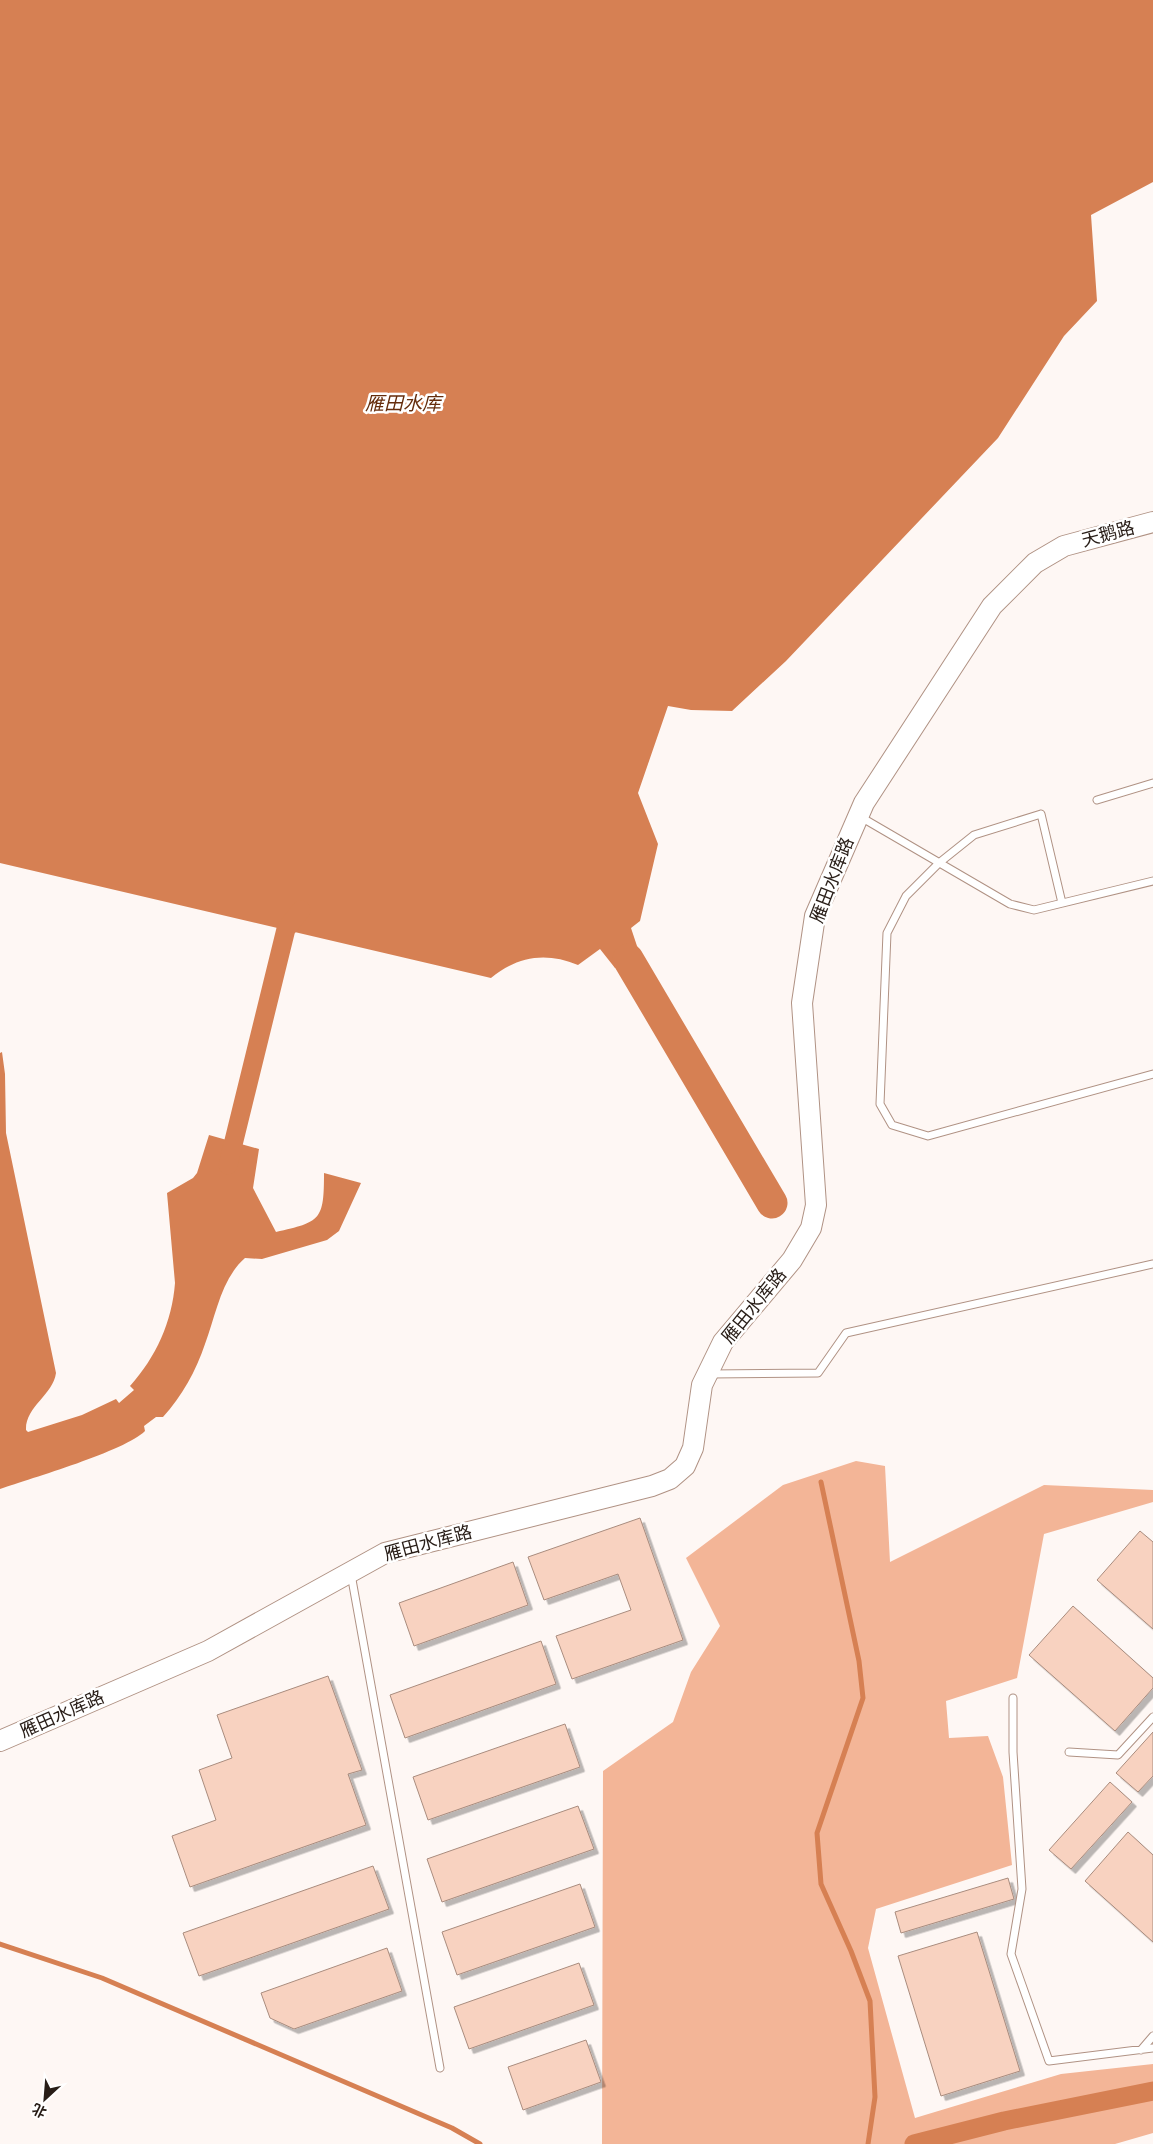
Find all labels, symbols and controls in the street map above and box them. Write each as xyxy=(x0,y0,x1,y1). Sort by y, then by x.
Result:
water label: 雁田水库 xyxy=(365,388,444,417)
street label: 天鹅路 xyxy=(1078,513,1137,554)
street label: 雁田水库路 xyxy=(803,833,860,927)
street label: 雁田水库路 xyxy=(715,1262,792,1349)
street label: 雁田水库路 xyxy=(381,1518,475,1567)
street label: 雁田水库路 xyxy=(15,1683,108,1744)
north arrow xyxy=(20,2074,70,2124)
text: 北 xyxy=(28,2099,50,2124)

